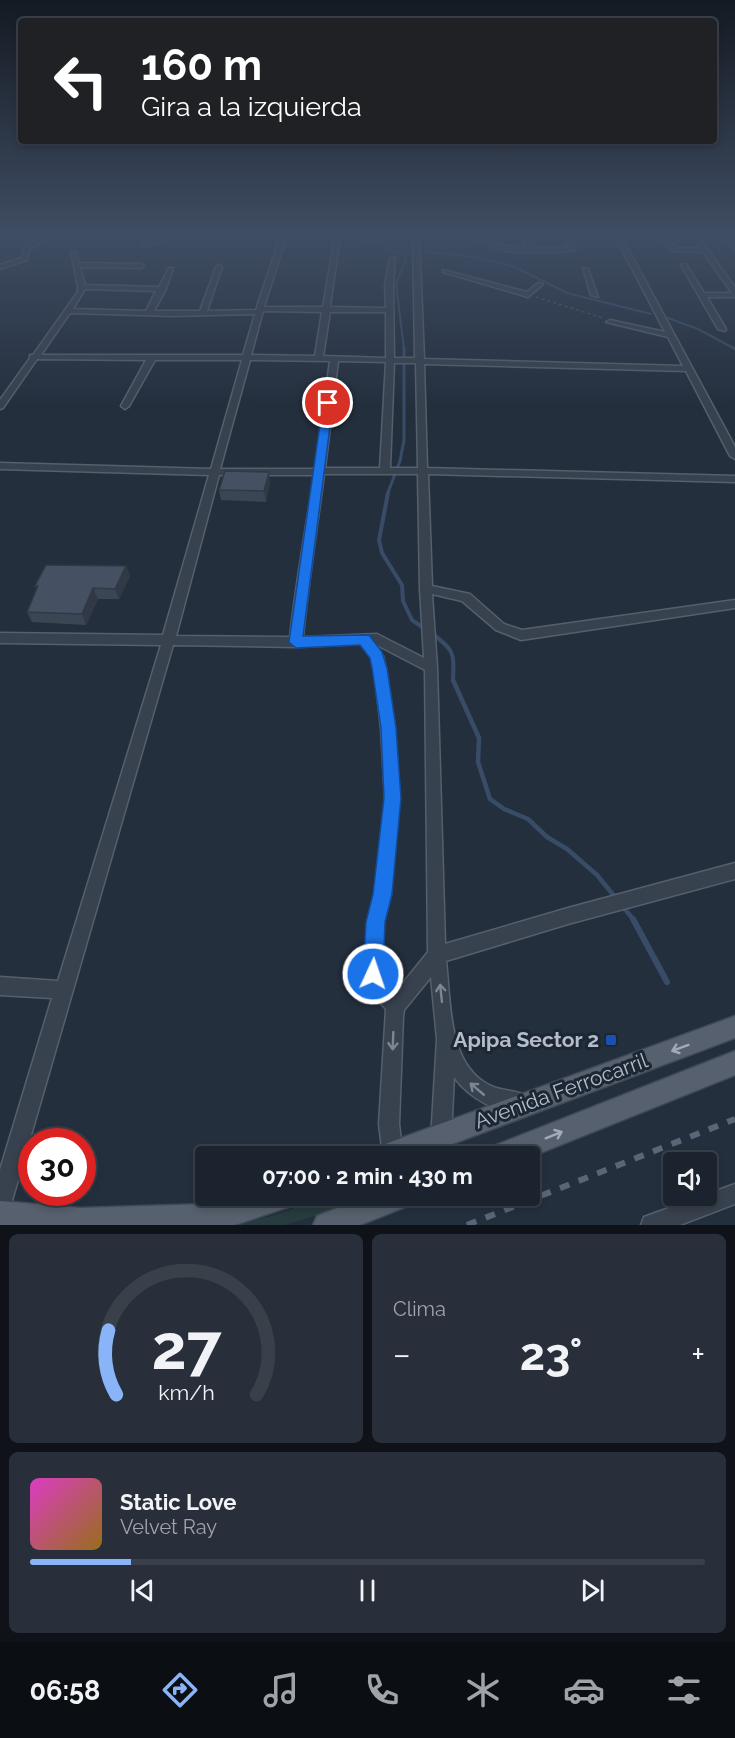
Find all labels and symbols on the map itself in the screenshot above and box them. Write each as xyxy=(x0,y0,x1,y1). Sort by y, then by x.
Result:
pin xyxy=(302,377,353,428)
position arrow xyxy=(341,942,405,1006)
one-way arrow xyxy=(435,984,446,1004)
place label: Apipa Sector 2 xyxy=(453,1027,599,1052)
one-way arrow xyxy=(387,1031,398,1051)
marker: Apipa Sector 2 xyxy=(604,1033,618,1047)
one-way arrow xyxy=(671,1043,690,1054)
street label: Avenida Ferrocarril xyxy=(471,1048,651,1133)
one-way arrow xyxy=(469,1082,485,1095)
speed limit sign: 30 xyxy=(18,1128,96,1206)
one-way arrow xyxy=(544,1129,563,1140)

